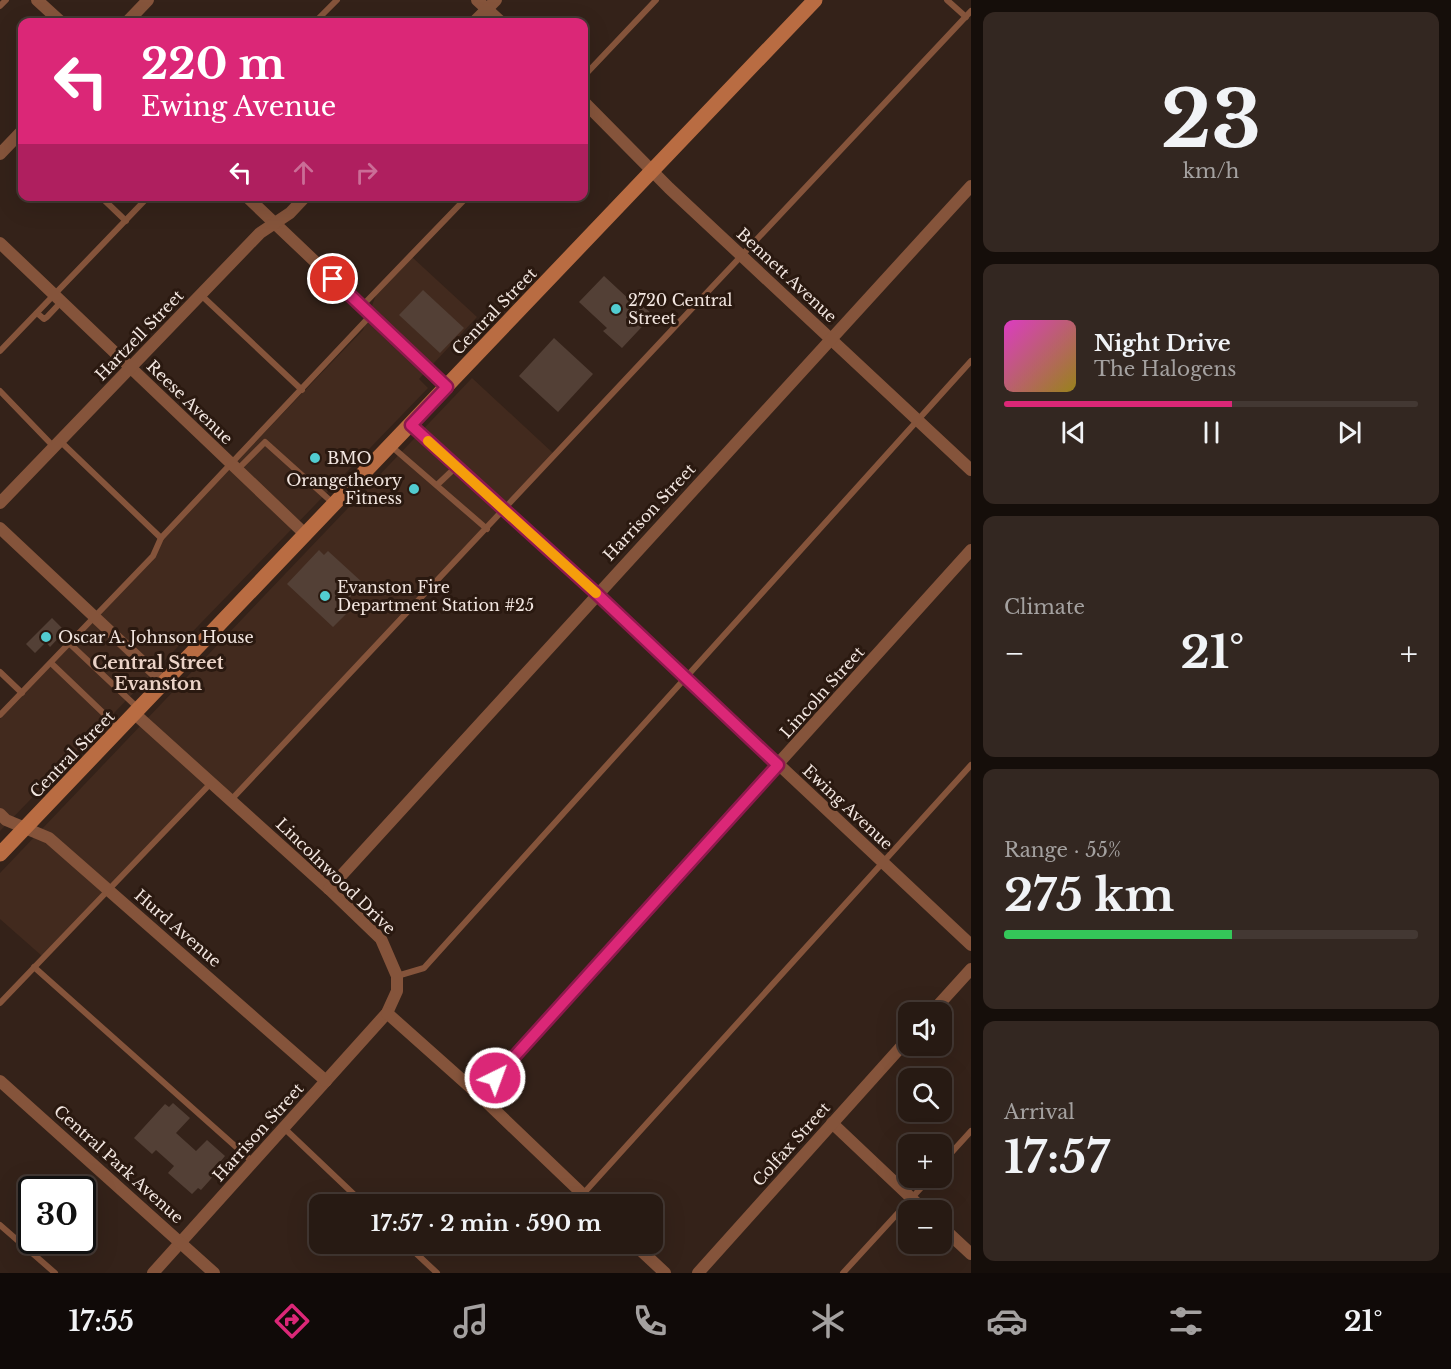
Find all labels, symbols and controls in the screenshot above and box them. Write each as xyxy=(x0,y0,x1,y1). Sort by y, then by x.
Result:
text: 220 m xyxy=(141,38,285,90)
icon: left xyxy=(42,42,120,120)
text: 23 xyxy=(1161,71,1261,168)
text: Ewing Avenue xyxy=(141,90,336,123)
icon: left xyxy=(224,156,257,189)
icon: ahead xyxy=(287,156,320,189)
icon: right xyxy=(350,156,383,189)
text: km/h xyxy=(1183,159,1239,183)
street label: Bennett Avenue xyxy=(733,223,841,327)
pin xyxy=(307,253,358,304)
icon: arrive xyxy=(316,262,349,295)
street label: Central Street xyxy=(447,263,541,359)
street label: Hartzell Street xyxy=(91,285,187,385)
place label: 2720 Central Street xyxy=(628,290,733,328)
marker: 2720 Central Street xyxy=(609,302,623,316)
text: Night Drive xyxy=(1094,330,1231,357)
street label: Reese Avenue xyxy=(143,356,237,448)
text: The Halogens xyxy=(1094,357,1236,381)
icon: previous xyxy=(1057,416,1090,449)
icon: pause xyxy=(1195,416,1228,449)
icon: next xyxy=(1333,416,1366,449)
place label: BMO xyxy=(327,448,372,468)
marker: BMO xyxy=(308,451,322,465)
street label: Harrison Street xyxy=(599,459,699,565)
place label: Orangetheory Fitness xyxy=(286,470,403,508)
marker: Orangetheory Fitness xyxy=(407,482,421,496)
place label: Evanston Fire Department Station #25 xyxy=(337,577,534,615)
marker: Evanston Fire Department Station #25 xyxy=(318,589,332,603)
text: Climate xyxy=(1004,595,1085,619)
text: 21° xyxy=(1180,624,1244,680)
place label: Oscar A. Johnson House xyxy=(58,627,254,647)
marker: Oscar A. Johnson House xyxy=(39,630,53,644)
text: − xyxy=(1004,633,1025,674)
text: + xyxy=(1400,633,1418,674)
street label: Lincoln Street xyxy=(776,642,868,742)
district label: Central Street Evanston xyxy=(92,652,224,695)
street label: Central Street xyxy=(25,706,119,802)
street label: Ewing Avenue xyxy=(799,760,897,854)
street label: Lincolnwood Drive xyxy=(272,814,400,938)
text: Range · 55% xyxy=(1004,838,1121,862)
text: 275 km xyxy=(1004,867,1174,923)
street label: Hurd Avenue xyxy=(131,885,225,971)
map controls xyxy=(898,1002,952,1254)
button: sound xyxy=(898,1002,952,1056)
position arrow xyxy=(463,1046,527,1110)
button: search xyxy=(898,1068,952,1122)
street label: Harrison Street xyxy=(208,1079,308,1185)
street label: Colfax Street xyxy=(748,1098,834,1190)
text: Arrival xyxy=(1004,1100,1075,1124)
street label: Central Park Avenue xyxy=(50,1101,188,1227)
text: 17:57 xyxy=(1004,1129,1110,1185)
button: + xyxy=(898,1134,952,1188)
speed limit sign: 30 xyxy=(18,1176,96,1254)
button: − xyxy=(898,1200,952,1254)
text: 17:57 · 2 min · 590 m xyxy=(371,1210,601,1237)
icon: directions xyxy=(271,1300,313,1342)
icon: music xyxy=(450,1300,492,1342)
icon: phone xyxy=(629,1300,671,1342)
icon: climate xyxy=(807,1300,849,1342)
icon: car xyxy=(986,1300,1028,1342)
icon: filters xyxy=(1165,1300,1207,1342)
text: 17:55 xyxy=(68,1305,134,1338)
text: 21° xyxy=(1344,1305,1382,1338)

